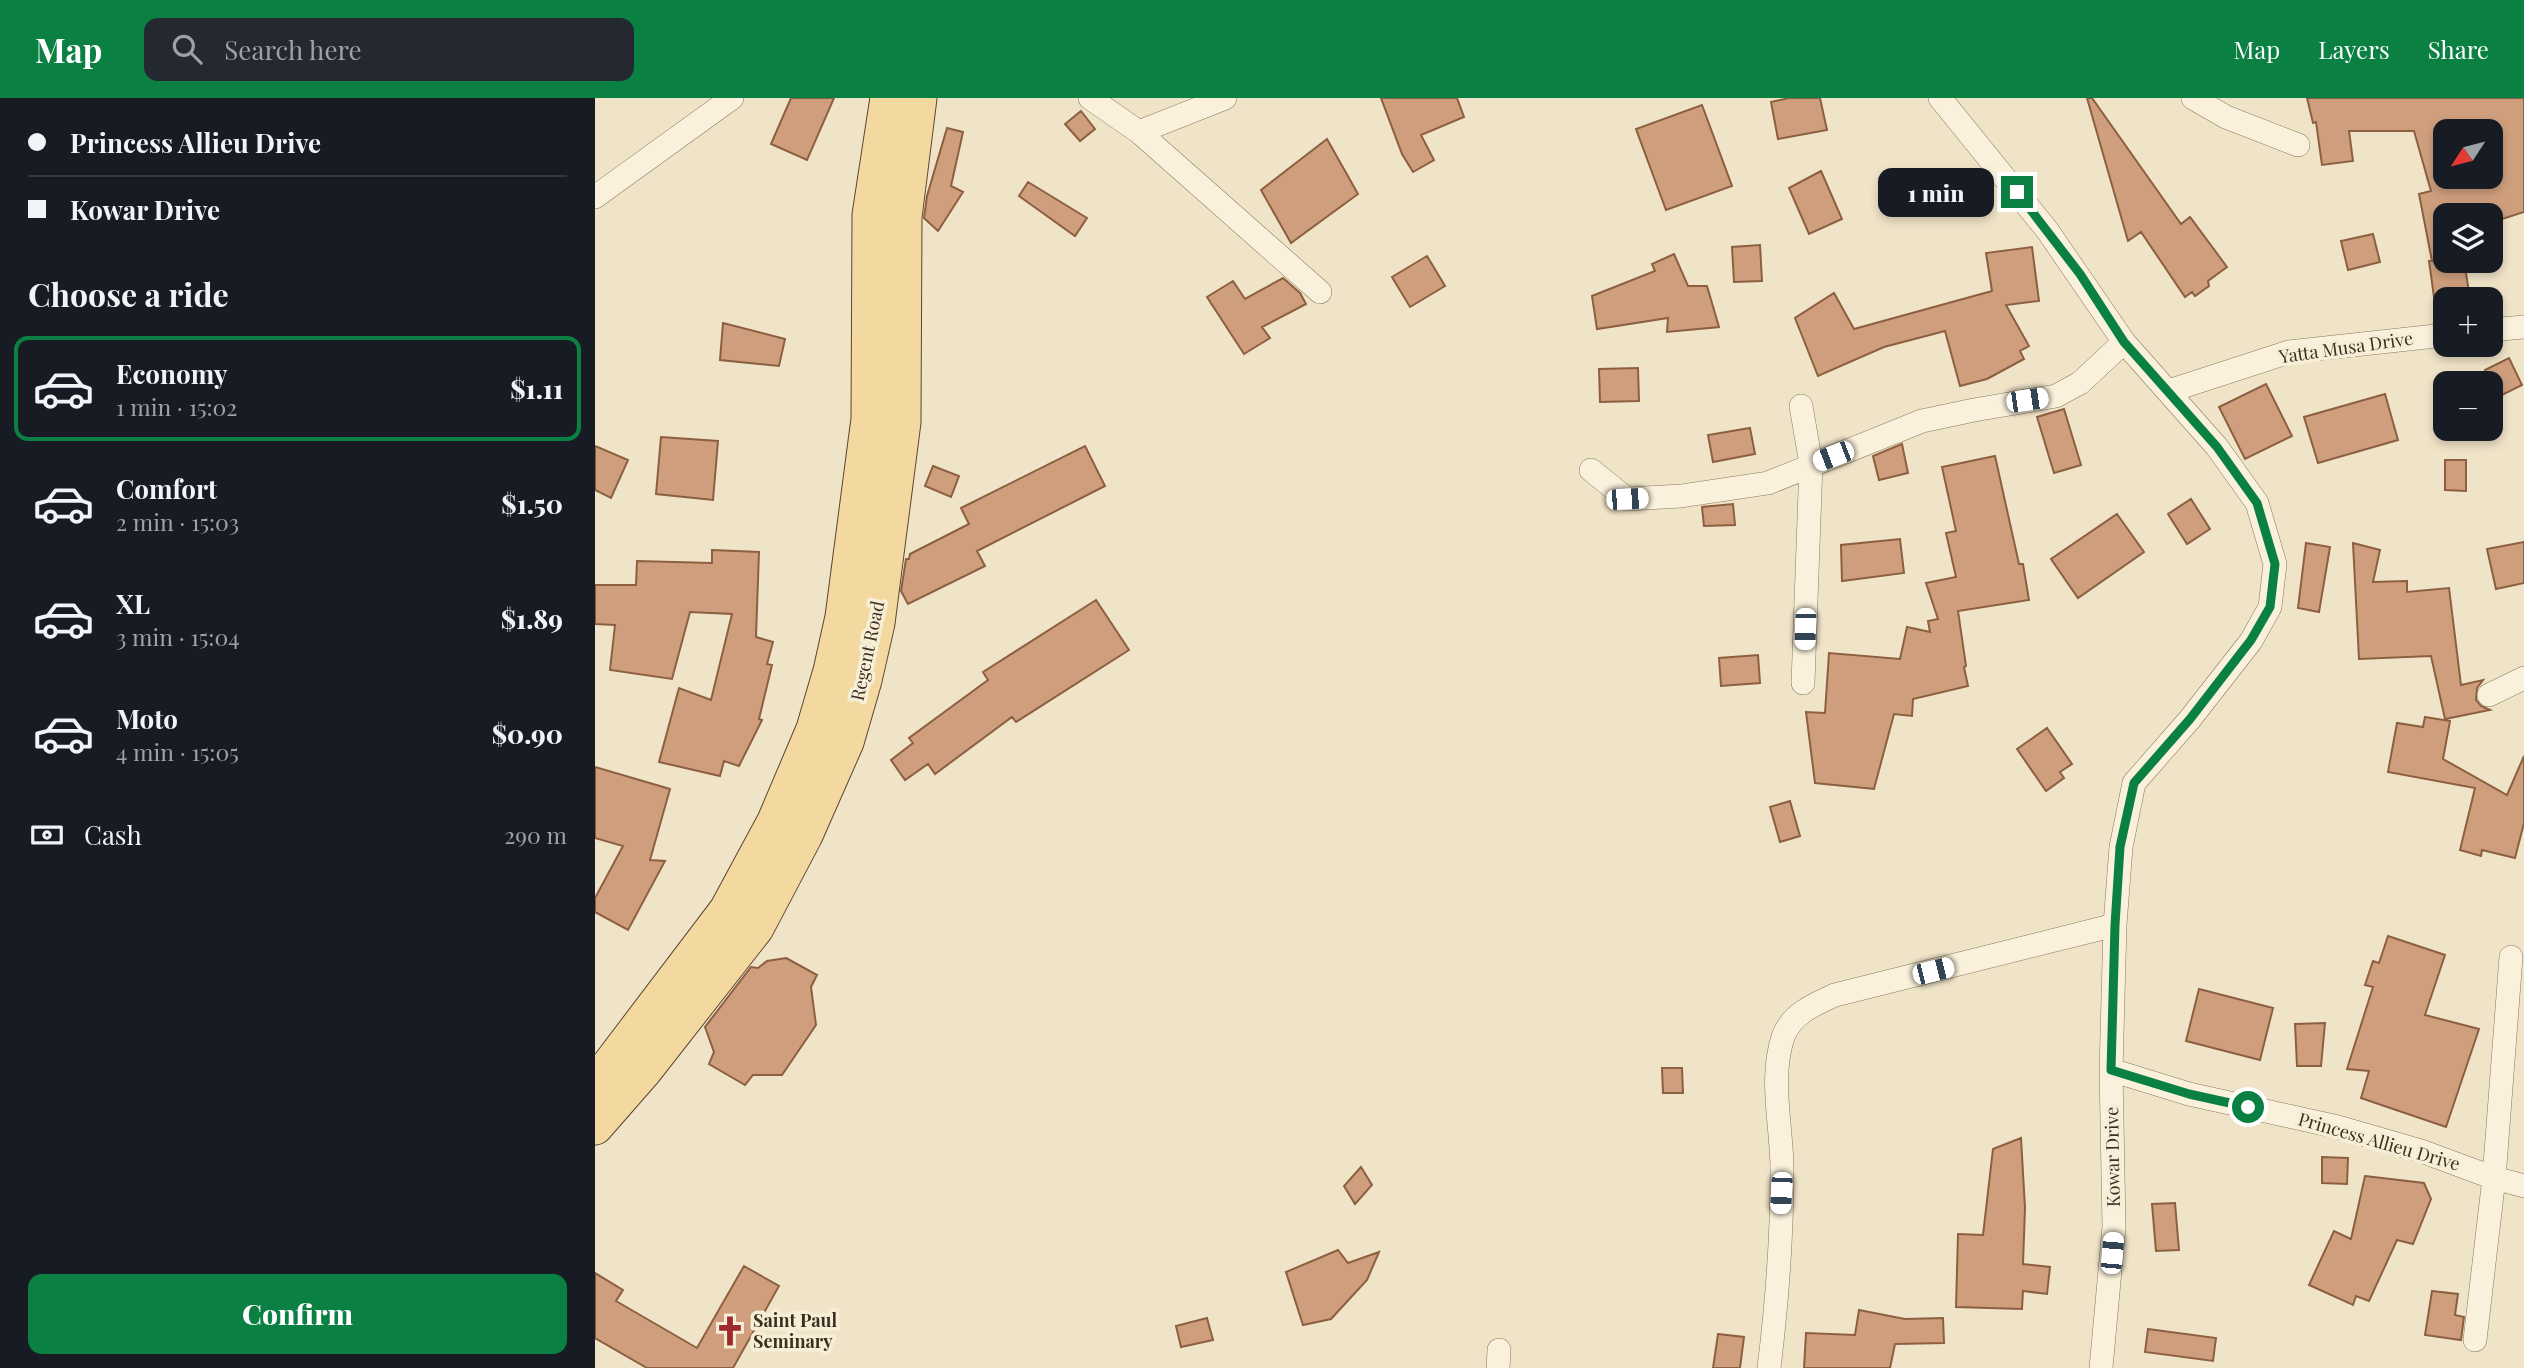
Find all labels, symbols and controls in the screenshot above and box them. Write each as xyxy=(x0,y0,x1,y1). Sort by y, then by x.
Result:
search box xyxy=(144,18,634,81)
text: Map xyxy=(35,27,102,71)
icon: search xyxy=(168,30,206,68)
text: Search here xyxy=(224,32,362,67)
text: Map xyxy=(2234,33,2280,65)
text: Layers xyxy=(2318,33,2390,65)
text: Share xyxy=(2428,33,2489,65)
north arrow xyxy=(2433,119,2503,189)
map controls xyxy=(2433,119,2503,441)
text: Princess Allieu Drive xyxy=(70,125,321,160)
callout: 1 min xyxy=(1877,168,1993,217)
route end xyxy=(2001,176,2033,208)
text: 1 min xyxy=(1908,177,1964,208)
text: Kowar Drive xyxy=(70,192,220,227)
button: layers xyxy=(2433,203,2503,273)
text: Choose a ride xyxy=(28,272,229,315)
button: + xyxy=(2433,287,2503,357)
street label: Yatta Musa Drive xyxy=(2276,326,2414,368)
text: Economy xyxy=(116,356,227,391)
icon: car xyxy=(32,357,95,420)
text: $1.11 xyxy=(510,371,563,406)
button: − xyxy=(2433,371,2503,441)
car xyxy=(2005,387,2050,413)
text: 1 min · 15:02 xyxy=(116,391,237,422)
car xyxy=(1810,439,1857,473)
text: Comfort xyxy=(116,471,217,506)
icon: car xyxy=(32,472,95,535)
text: $1.50 xyxy=(501,486,563,521)
car xyxy=(1606,487,1649,511)
text: 2 min · 15:03 xyxy=(116,506,239,537)
text: XL xyxy=(116,586,150,621)
icon: car xyxy=(32,587,95,650)
street label: Regent Road xyxy=(845,598,889,703)
text: $1.89 xyxy=(501,601,563,636)
car xyxy=(1794,608,1817,650)
text: 3 min · 15:04 xyxy=(116,621,240,652)
text: Moto xyxy=(116,701,178,736)
icon: car xyxy=(32,702,95,765)
text: $0.90 xyxy=(492,716,563,751)
text: 4 min · 15:05 xyxy=(116,736,239,767)
icon: cash xyxy=(28,816,66,854)
text: Cash xyxy=(84,817,142,852)
text: 290 m xyxy=(504,819,567,850)
car xyxy=(1911,956,1956,986)
route start xyxy=(2232,1091,2264,1123)
street label: Princess Allieu Drive xyxy=(2296,1106,2463,1176)
street label: Kowar Drive xyxy=(2099,1107,2125,1207)
car xyxy=(1770,1171,1793,1215)
car xyxy=(2100,1231,2125,1275)
button: Confirm xyxy=(28,1274,567,1354)
place label: Saint Paul Seminary xyxy=(753,1308,838,1353)
church icon: Saint Paul Seminary xyxy=(713,1314,747,1348)

